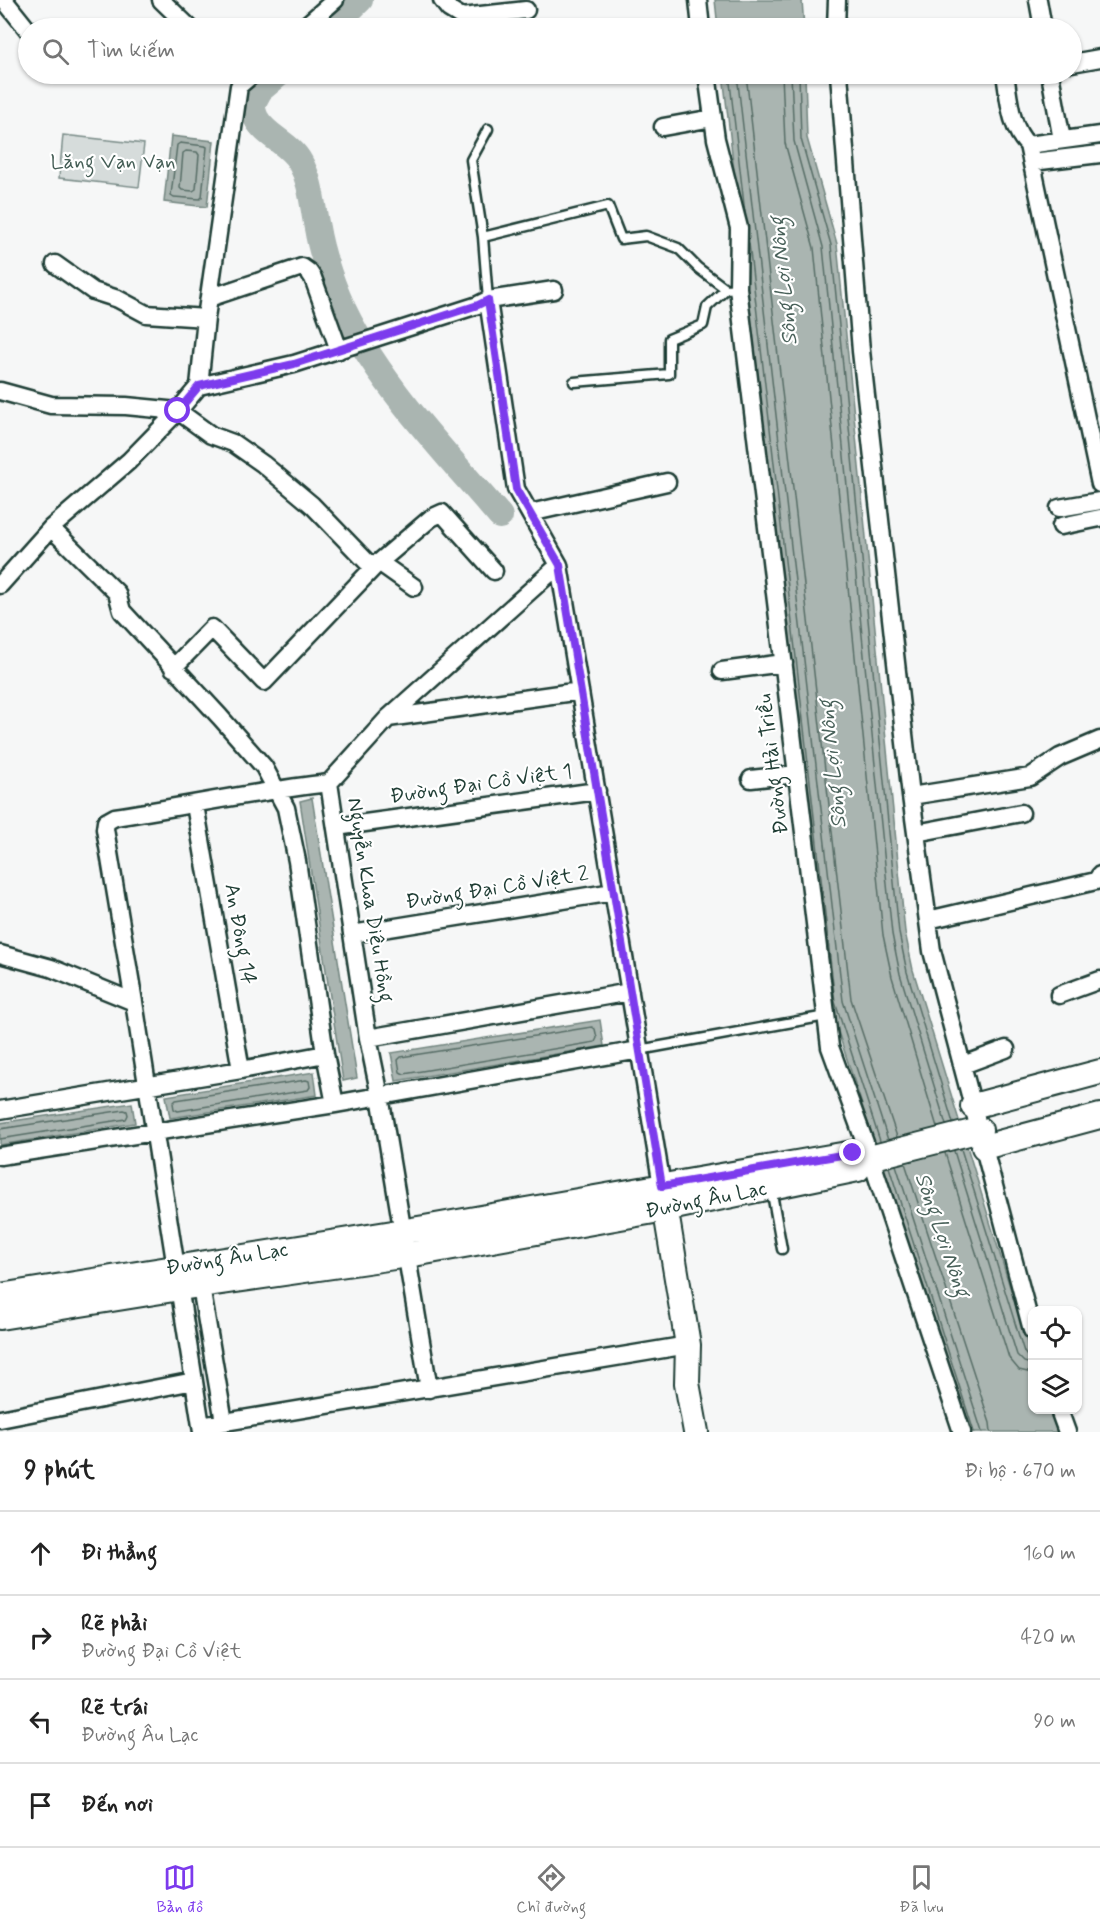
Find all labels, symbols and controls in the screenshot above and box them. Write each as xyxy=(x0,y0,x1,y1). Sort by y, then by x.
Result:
search box xyxy=(18,18,1082,84)
icon: search xyxy=(39,35,72,68)
text: Tìm kiếm xyxy=(87,37,175,65)
park label: Lăng Vạn Vạn xyxy=(50,148,176,178)
water label: Sông Lợi Nông xyxy=(763,212,808,347)
route start xyxy=(164,397,190,423)
street label: Đường Hải Triều xyxy=(750,692,797,836)
water label: Sông Lợi Nông xyxy=(812,695,857,830)
street label: Đường Đại Cồ Việt 1 xyxy=(388,757,574,813)
street label: Nguyễn Khoa Diệu Hồng xyxy=(338,796,400,1005)
street label: Đường Đại Cồ Việt 2 xyxy=(404,860,591,918)
street label: An Đông 14 xyxy=(215,881,263,987)
route end xyxy=(839,1139,865,1165)
water label: Sông Lợi Nông xyxy=(905,1169,977,1304)
street label: Đường Âu Lạc xyxy=(643,1175,770,1227)
street label: Đường Âu Lạc xyxy=(164,1236,290,1284)
map controls xyxy=(1028,1306,1082,1414)
button: locate xyxy=(1028,1306,1082,1360)
button: layers xyxy=(1028,1360,1082,1414)
text: 9 phút xyxy=(24,1454,95,1488)
text: Đi bộ · 670 m xyxy=(964,1458,1076,1485)
icon: ahead xyxy=(24,1537,57,1570)
text: Đi thẳng xyxy=(81,1539,157,1567)
text: 160 m xyxy=(1023,1540,1076,1567)
text: Rẽ phải xyxy=(81,1610,147,1638)
icon: right xyxy=(24,1621,57,1654)
text: 420 m xyxy=(1020,1624,1076,1651)
text: Đường Đại Cồ Việt xyxy=(81,1638,242,1665)
text: Rẽ trái xyxy=(81,1694,148,1722)
icon: left xyxy=(24,1705,57,1738)
text: 90 m xyxy=(1033,1708,1076,1735)
text: Đường Âu Lạc xyxy=(81,1722,198,1749)
icon: arrive xyxy=(24,1789,57,1822)
text: Đến nơi xyxy=(81,1791,153,1819)
tab: Bản đồ xyxy=(157,1861,203,1918)
tab: Chỉ đường xyxy=(516,1861,586,1918)
tab: Đã lưu xyxy=(899,1861,943,1918)

